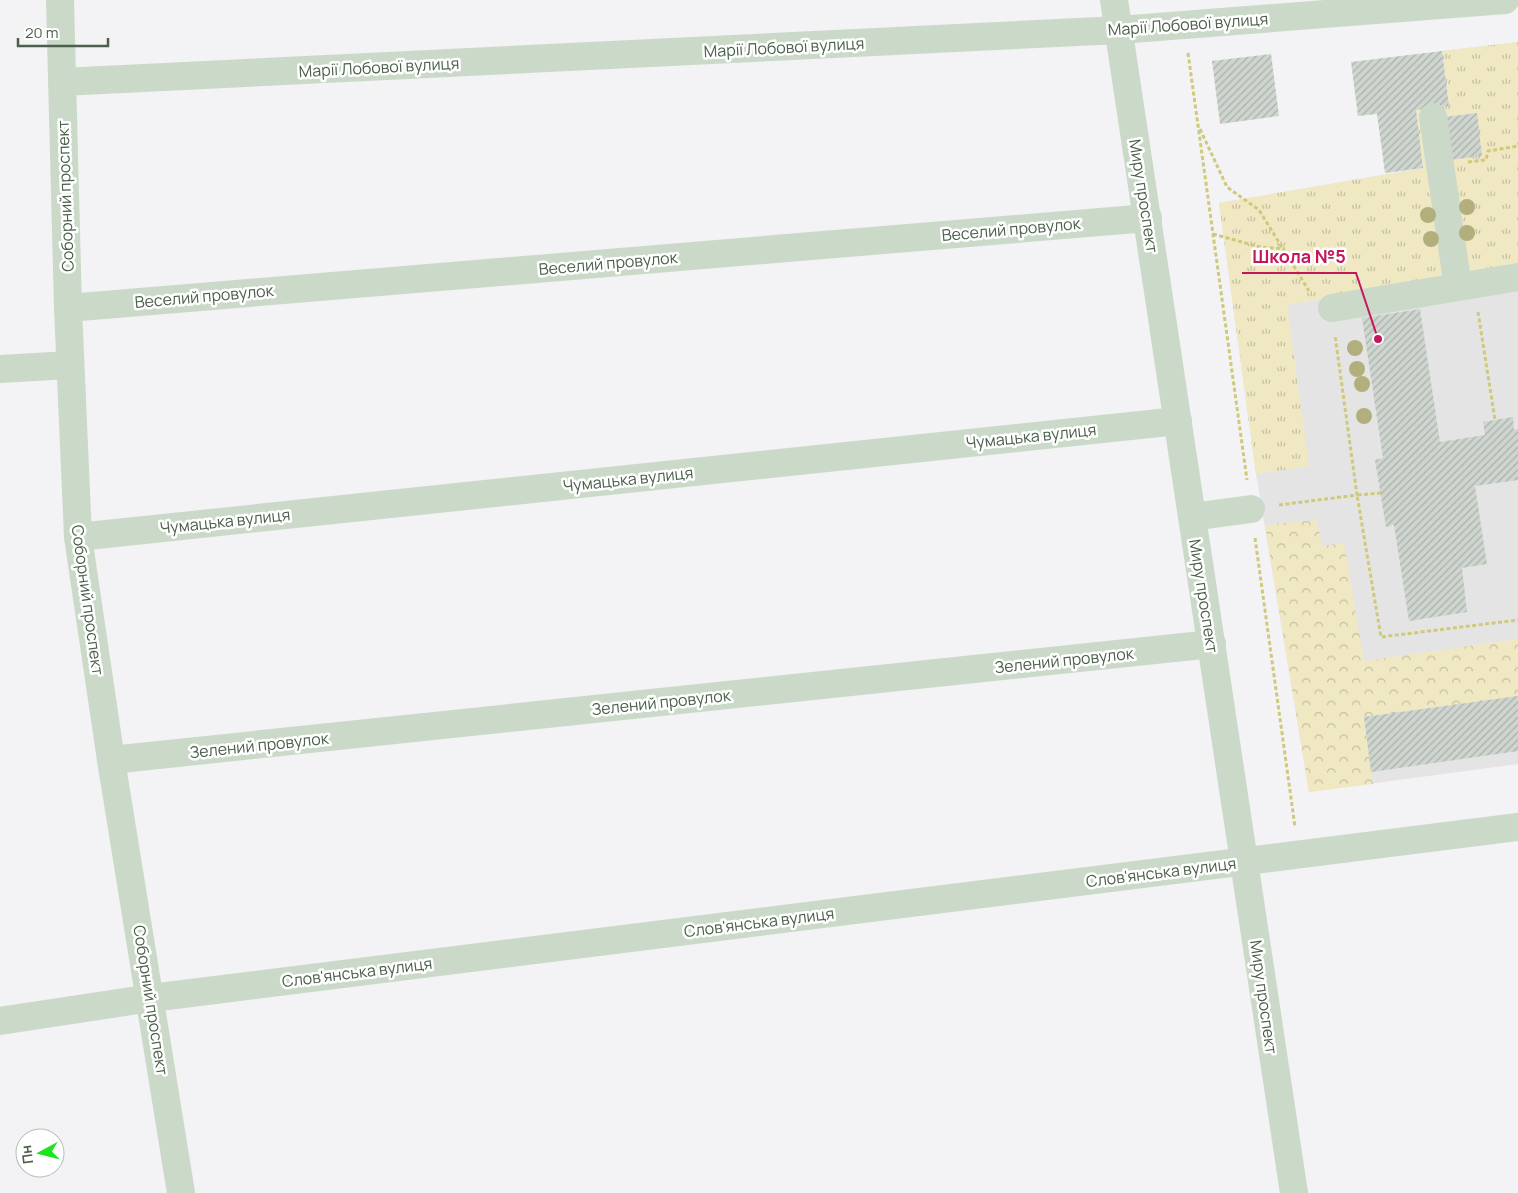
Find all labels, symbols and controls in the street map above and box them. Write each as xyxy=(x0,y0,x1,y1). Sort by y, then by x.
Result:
street label: Марії Лобової вулиця xyxy=(1107,7,1269,41)
scale bar xyxy=(18,15,108,47)
text: 20 m xyxy=(25,22,58,43)
street label: Марії Лобової вулиця xyxy=(703,32,865,62)
street label: Марії Лобової вулиця xyxy=(298,52,460,82)
street label: Соборний проспект xyxy=(51,120,79,272)
street label: Миру проспект xyxy=(1124,138,1164,254)
street label: Веселий провулок xyxy=(941,212,1082,246)
callout: Школа №5 xyxy=(1242,240,1356,273)
text: Школа №5 xyxy=(1252,244,1346,268)
street label: Веселий провулок xyxy=(538,246,679,280)
street label: Веселий провулок xyxy=(134,279,275,313)
street label: Чумацька вулиця xyxy=(965,418,1097,454)
street label: Чумацька вулиця xyxy=(562,461,694,497)
street label: Чумацька вулиця xyxy=(159,503,291,539)
street label: Соборний проспект xyxy=(67,523,109,677)
street label: Миру проспект xyxy=(1184,538,1224,654)
street label: Зелений провулок xyxy=(993,642,1136,678)
street label: Зелений провулок xyxy=(590,684,733,720)
street label: Зелений провулок xyxy=(188,727,331,763)
street label: Слов'янська вулиця xyxy=(1085,852,1237,892)
street label: Слов'янська вулиця xyxy=(683,902,835,942)
street label: Соборний проспект xyxy=(128,923,174,1077)
street label: Миру проспект xyxy=(1245,939,1283,1055)
street label: Слов'янська вулиця xyxy=(281,952,433,992)
north arrow xyxy=(15,1128,65,1178)
text: Пн xyxy=(16,1144,37,1165)

